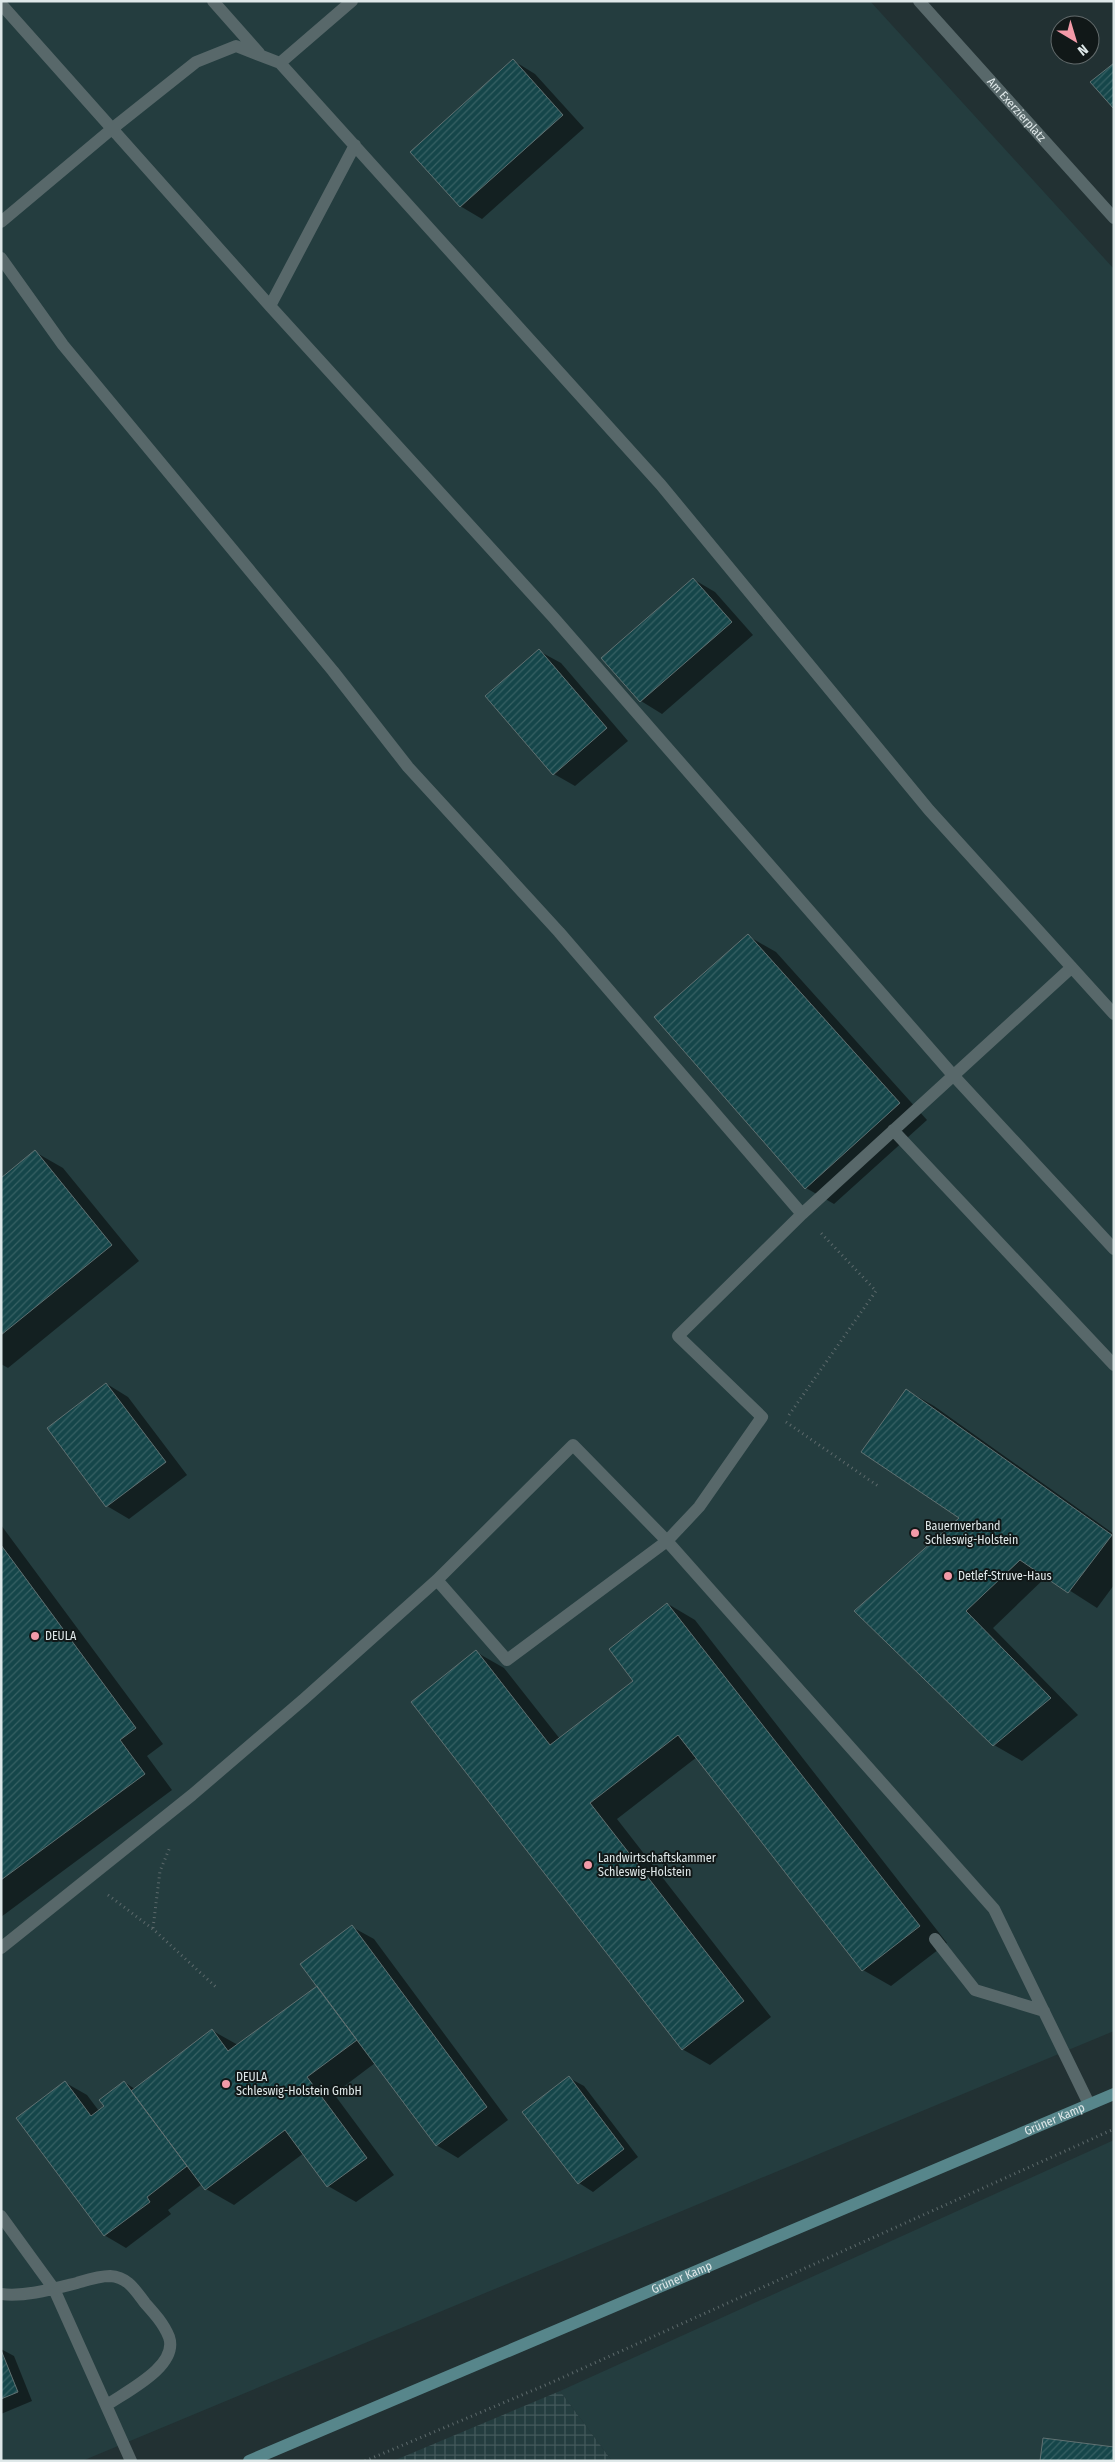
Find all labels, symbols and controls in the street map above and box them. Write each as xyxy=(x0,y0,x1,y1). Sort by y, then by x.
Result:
north arrow xyxy=(1050,15,1100,65)
text: N xyxy=(1074,41,1091,59)
street label: Am Exerzierplatz xyxy=(984,75,1049,145)
place label: Bauernverband Schleswig-Holstein xyxy=(925,1519,1018,1547)
marker: Bauernverband Schleswig-Holstein xyxy=(909,1527,921,1539)
place label: Detlef-Struve-Haus xyxy=(958,1569,1052,1583)
marker: Detlef-Struve-Haus xyxy=(942,1570,954,1582)
place label: DEULA xyxy=(45,1629,77,1643)
marker: DEULA xyxy=(29,1630,41,1642)
place label: Landwirtschaftskammer Schleswig-Holstein xyxy=(598,1851,717,1879)
marker: Landwirtschaftskammer Schleswig-Holstein xyxy=(582,1859,594,1871)
place label: DEULA Schleswig-Holstein GmbH xyxy=(236,2070,362,2098)
marker: DEULA Schleswig-Holstein GmbH xyxy=(220,2078,232,2090)
street label: Grüner Kamp xyxy=(1022,2100,1087,2138)
street label: Grüner Kamp xyxy=(649,2258,714,2296)

